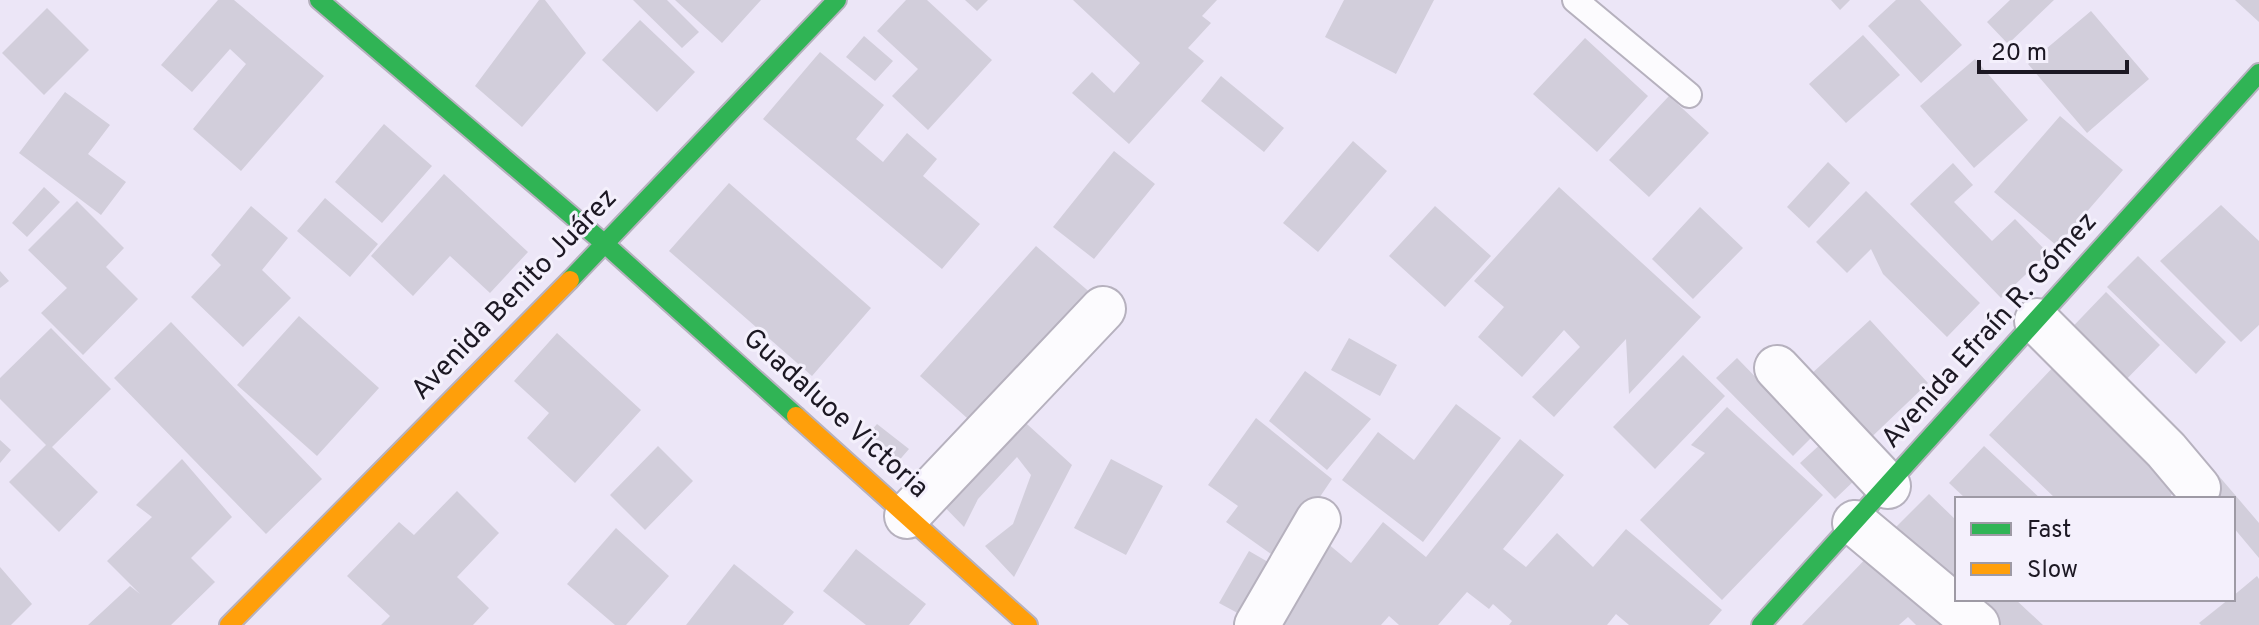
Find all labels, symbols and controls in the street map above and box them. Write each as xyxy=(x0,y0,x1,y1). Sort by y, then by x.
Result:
scale bar xyxy=(1979,24,2127,74)
text: 20 m xyxy=(1991,39,2047,69)
street label: Avenida Benito Juárez xyxy=(404,181,626,409)
street label: Avenida Efraín R. Gómez xyxy=(1874,205,2106,457)
street label: Guadaluoe Victoria xyxy=(735,321,935,507)
legend xyxy=(1955,497,2235,601)
text: Fast xyxy=(2027,516,2071,546)
text: Slow xyxy=(2027,556,2078,586)

